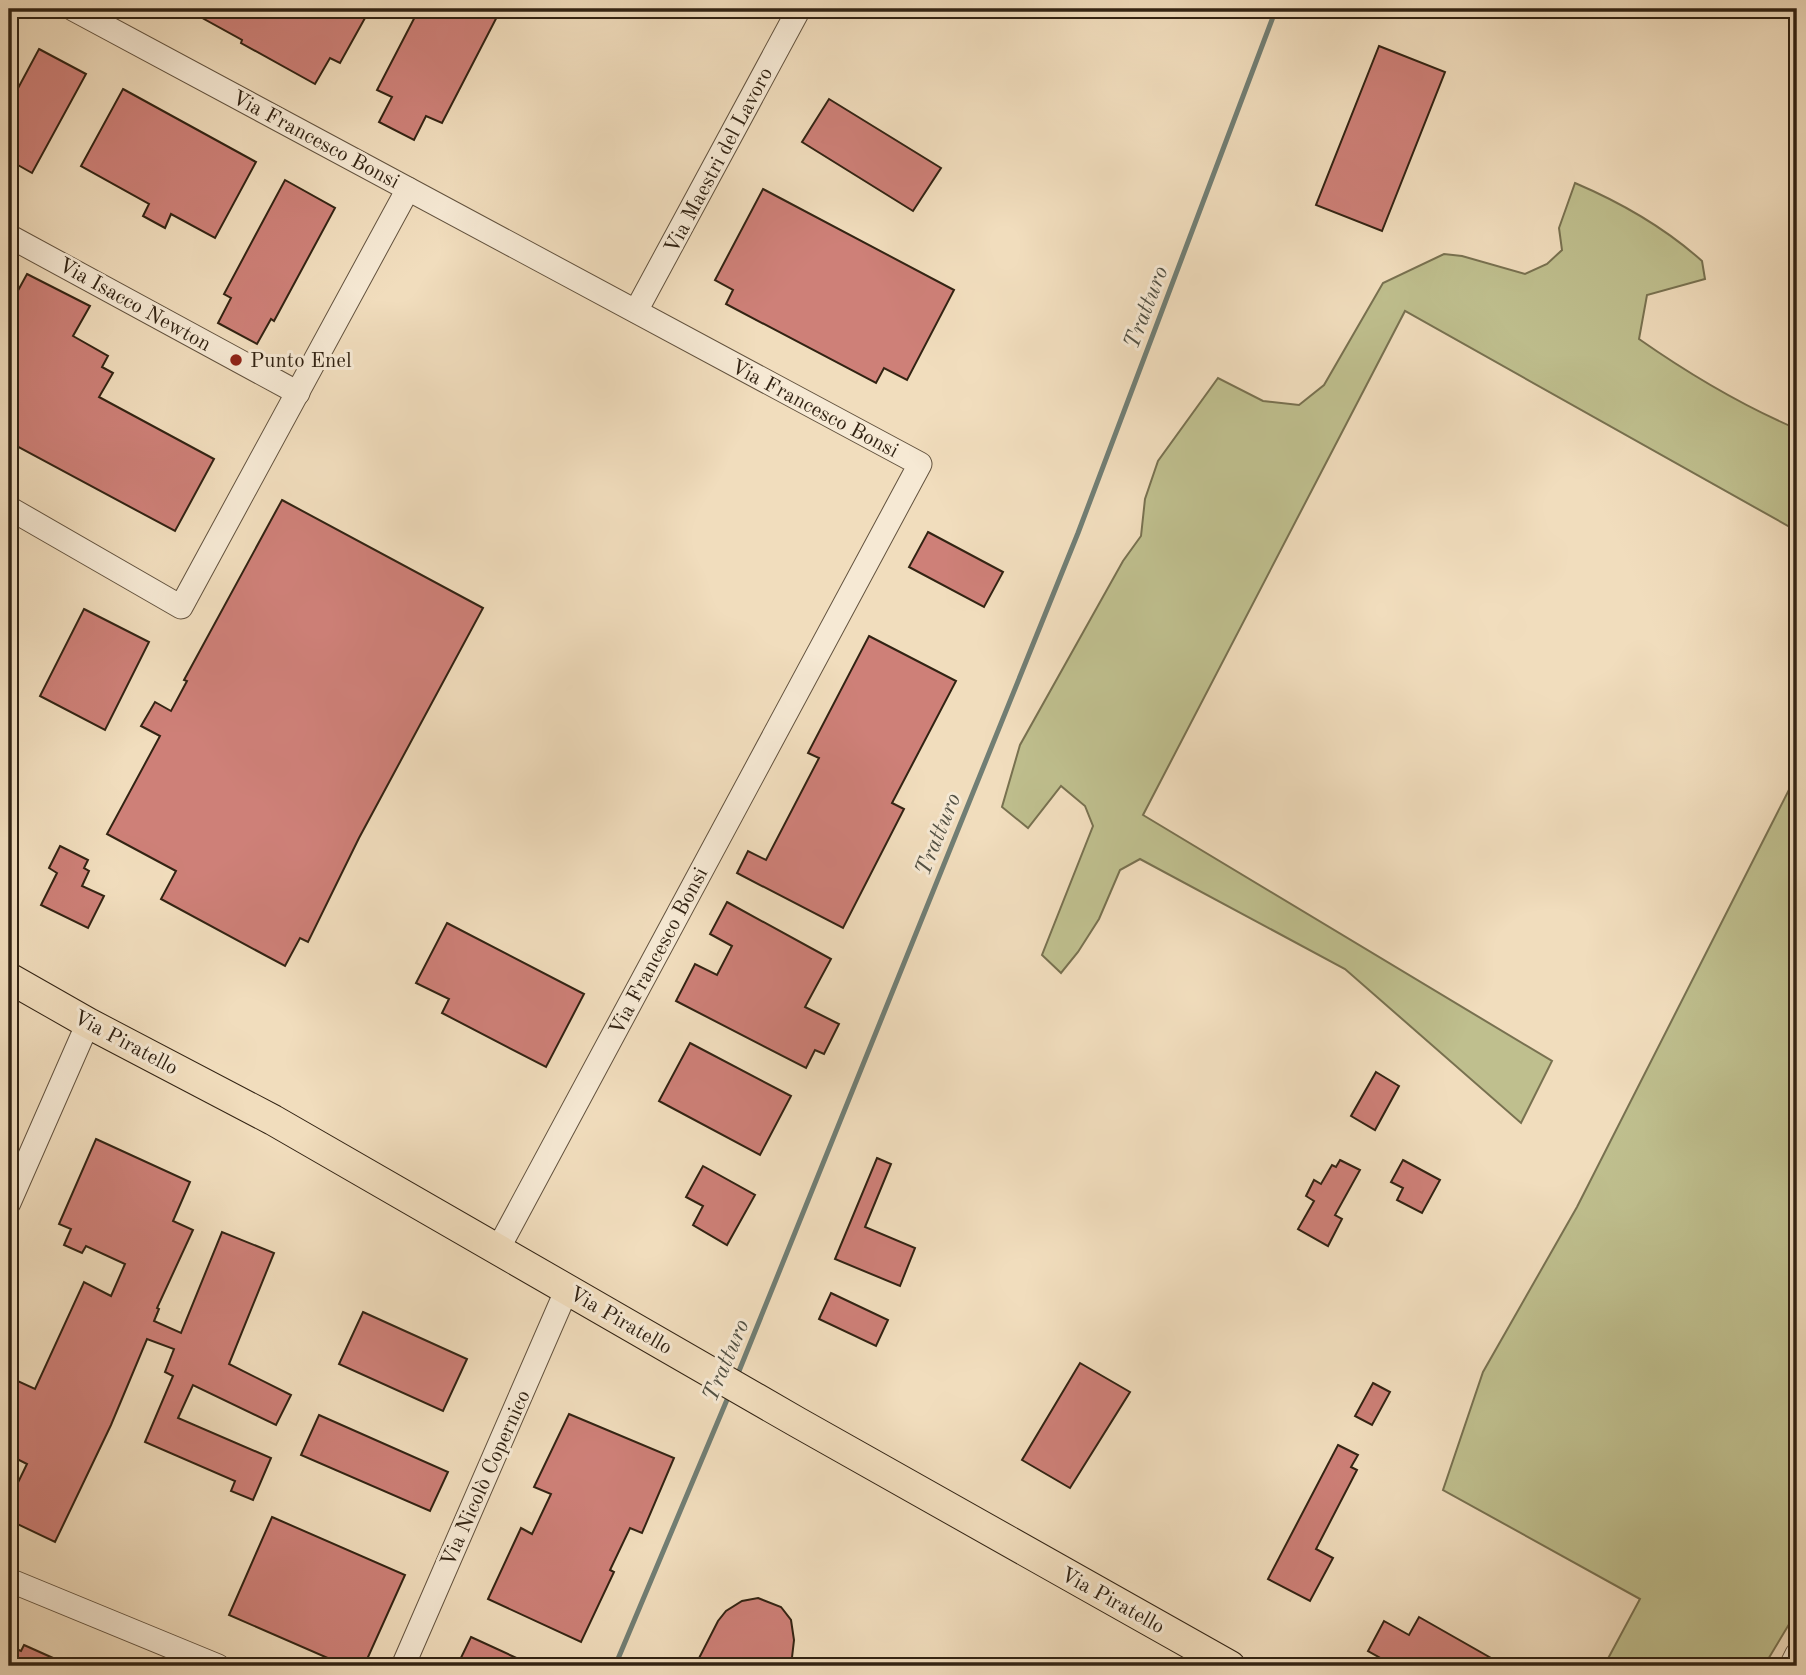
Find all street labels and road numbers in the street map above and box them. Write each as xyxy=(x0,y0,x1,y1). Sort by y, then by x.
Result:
street label: Via Maestri del Lavoro xyxy=(661,64,777,257)
street label: Via Francesco Bonsi xyxy=(228,87,402,193)
street label: Via Isacco Newton xyxy=(54,255,214,356)
street label: Via Francesco Bonsi xyxy=(727,356,901,462)
street label: Via Francesco Bonsi xyxy=(606,865,712,1039)
street label: Via Piratello xyxy=(70,1007,181,1080)
street label: Via Piratello xyxy=(565,1283,675,1359)
street label: Via Nicolò Copernico xyxy=(438,1387,535,1570)
street label: Via Piratello xyxy=(1057,1564,1168,1638)

